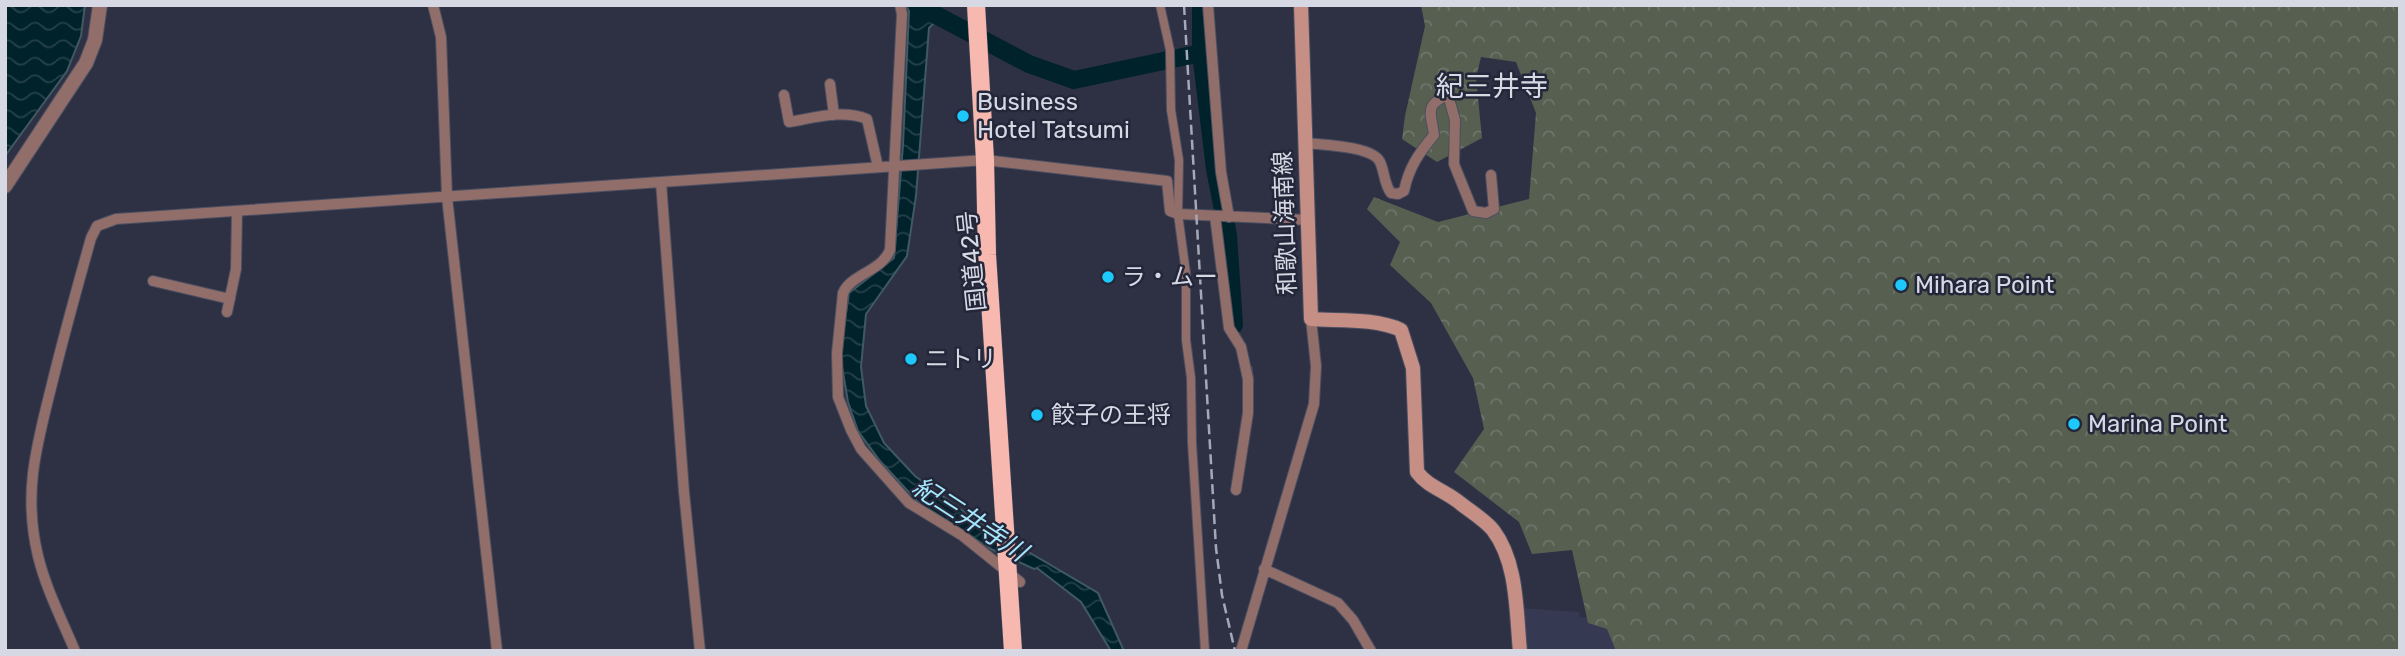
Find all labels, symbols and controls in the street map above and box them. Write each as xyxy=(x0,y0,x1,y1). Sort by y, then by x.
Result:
district label: 紀三井寺 xyxy=(1436,70,1548,103)
place label: Business Hotel Tatsumi xyxy=(977,88,1130,144)
marker: Business Hotel Tatsumi xyxy=(955,108,971,124)
street label: 和歌山海南線 xyxy=(1268,151,1302,295)
street label: 国道42号 xyxy=(953,209,991,313)
place label: ラ・ムー xyxy=(1122,263,1218,291)
marker: ラ・ムー xyxy=(1100,269,1116,285)
place label: Mihara Point xyxy=(1915,271,2054,299)
marker: Mihara Point xyxy=(1893,277,1909,293)
place label: ニトリ xyxy=(925,345,997,373)
marker: ニトリ xyxy=(903,351,919,367)
place label: 餃子の王将 xyxy=(1051,401,1171,429)
marker: 餃子の王将 xyxy=(1029,407,1045,423)
place label: Marina Point xyxy=(2088,410,2228,438)
marker: Marina Point xyxy=(2066,416,2082,432)
water label: 紀三井寺川 xyxy=(907,471,1035,569)

